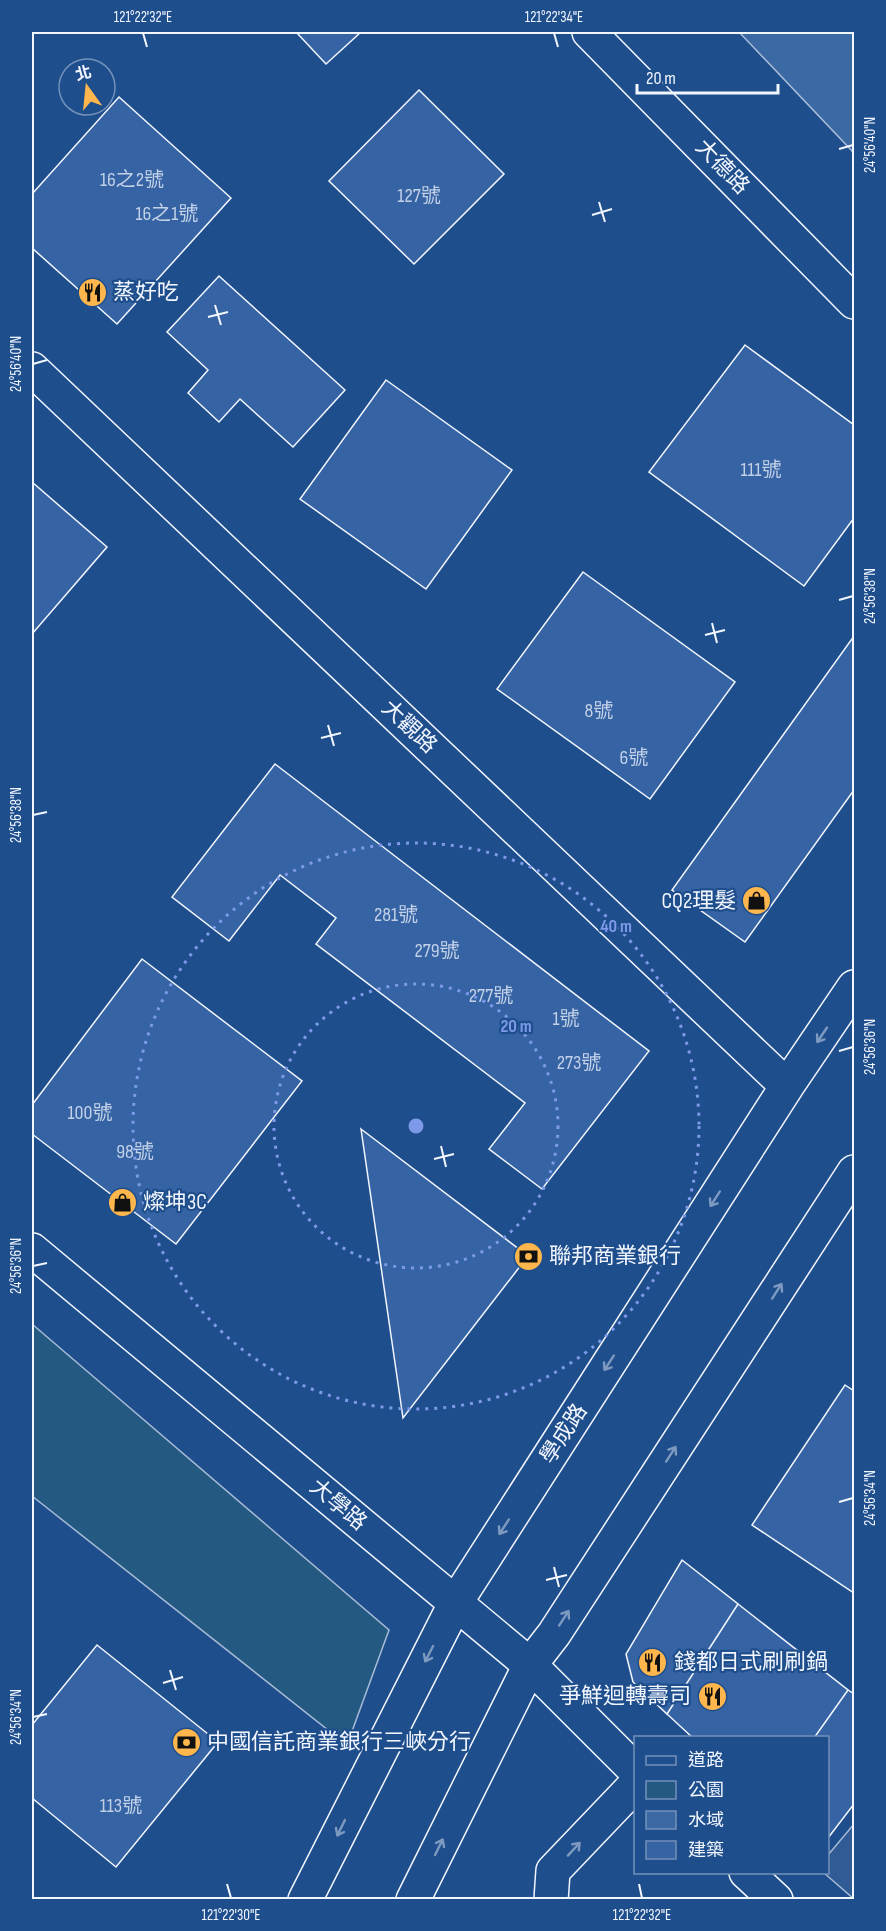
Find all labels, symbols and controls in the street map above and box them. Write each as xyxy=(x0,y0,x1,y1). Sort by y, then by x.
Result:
text: 121°22'32"E xyxy=(114,8,172,27)
text: 121°22'34"E xyxy=(525,8,583,27)
north arrow xyxy=(57,57,117,117)
scale bar xyxy=(637,57,778,95)
text: 北 xyxy=(73,63,94,85)
text: 20 m xyxy=(646,68,676,89)
text: 24°56'40"N xyxy=(861,117,880,173)
street label: 大德路 xyxy=(689,134,755,200)
house number: 16之2號 xyxy=(100,168,164,192)
house number: 127號 xyxy=(397,184,441,208)
house number: 16之1號 xyxy=(136,202,198,226)
restaurant icon: 蒸好吃 xyxy=(76,276,108,308)
place label: 蒸好吃 xyxy=(113,279,179,306)
text: 24°56'40"N xyxy=(7,336,26,392)
house number: 111號 xyxy=(741,458,782,482)
text: 24°56'38"N xyxy=(861,568,880,624)
street label: 大觀路 xyxy=(376,695,442,759)
house number: 8號 xyxy=(585,699,613,723)
house number: 6號 xyxy=(620,746,648,770)
text: 24°56'38"N xyxy=(7,787,26,843)
shop icon: CQ2理髮 xyxy=(741,885,773,917)
place label: CQ2理髮 xyxy=(662,888,736,915)
house number: 281號 xyxy=(374,903,418,927)
text: 40 m xyxy=(600,916,632,937)
house number: 279號 xyxy=(414,939,460,963)
house number: 277號 xyxy=(469,984,513,1008)
house number: 1號 xyxy=(553,1007,580,1031)
text: 20 m xyxy=(500,1016,532,1037)
text: 24°56'36"N xyxy=(861,1019,880,1075)
one-way arrow xyxy=(815,1027,828,1044)
house number: 273號 xyxy=(557,1051,601,1075)
house number: 100號 xyxy=(68,1101,112,1125)
centre of rings xyxy=(406,1116,426,1136)
house number: 98號 xyxy=(116,1140,154,1164)
shop icon: 燦坤3C xyxy=(106,1186,138,1218)
place label: 燦坤3C xyxy=(143,1189,207,1216)
one-way arrow xyxy=(708,1190,721,1207)
text: 24°56'36"N xyxy=(7,1238,26,1294)
bank icon: 聯邦商業銀行 xyxy=(512,1240,544,1272)
place label: 聯邦商業銀行 xyxy=(549,1243,681,1270)
one-way arrow xyxy=(771,1283,783,1300)
one-way arrow xyxy=(603,1354,616,1371)
street label: 學成路 xyxy=(535,1399,593,1469)
one-way arrow xyxy=(664,1446,677,1463)
text: 24°56'34"N xyxy=(861,1470,880,1526)
street label: 大學路 xyxy=(304,1473,372,1537)
one-way arrow xyxy=(498,1518,510,1535)
one-way arrow xyxy=(558,1610,570,1626)
one-way arrow xyxy=(422,1645,434,1663)
restaurant icon: 錢都日式刷刷鍋 xyxy=(637,1646,669,1678)
place label: 錢都日式刷刷鍋 xyxy=(674,1649,828,1676)
restaurant icon: 爭鮮迴轉壽司 xyxy=(696,1680,728,1712)
place label: 爭鮮迴轉壽司 xyxy=(559,1683,691,1710)
text: 24°56'34"N xyxy=(7,1689,26,1745)
bank icon: 中國信託商業銀行三峽分行 xyxy=(170,1726,202,1758)
place label: 中國信託商業銀行三峽分行 xyxy=(207,1729,471,1756)
legend xyxy=(634,1736,829,1874)
text: 道路 xyxy=(688,1750,724,1771)
text: 公園 xyxy=(688,1780,724,1801)
house number: 113號 xyxy=(100,1794,142,1818)
text: 水域 xyxy=(688,1810,724,1831)
one-way arrow xyxy=(334,1819,346,1837)
one-way arrow xyxy=(434,1839,446,1857)
text: 建築 xyxy=(688,1840,724,1861)
one-way arrow xyxy=(567,1842,581,1857)
text: 121°22'30"E xyxy=(202,1906,260,1925)
text: 121°22'32"E xyxy=(613,1906,671,1925)

